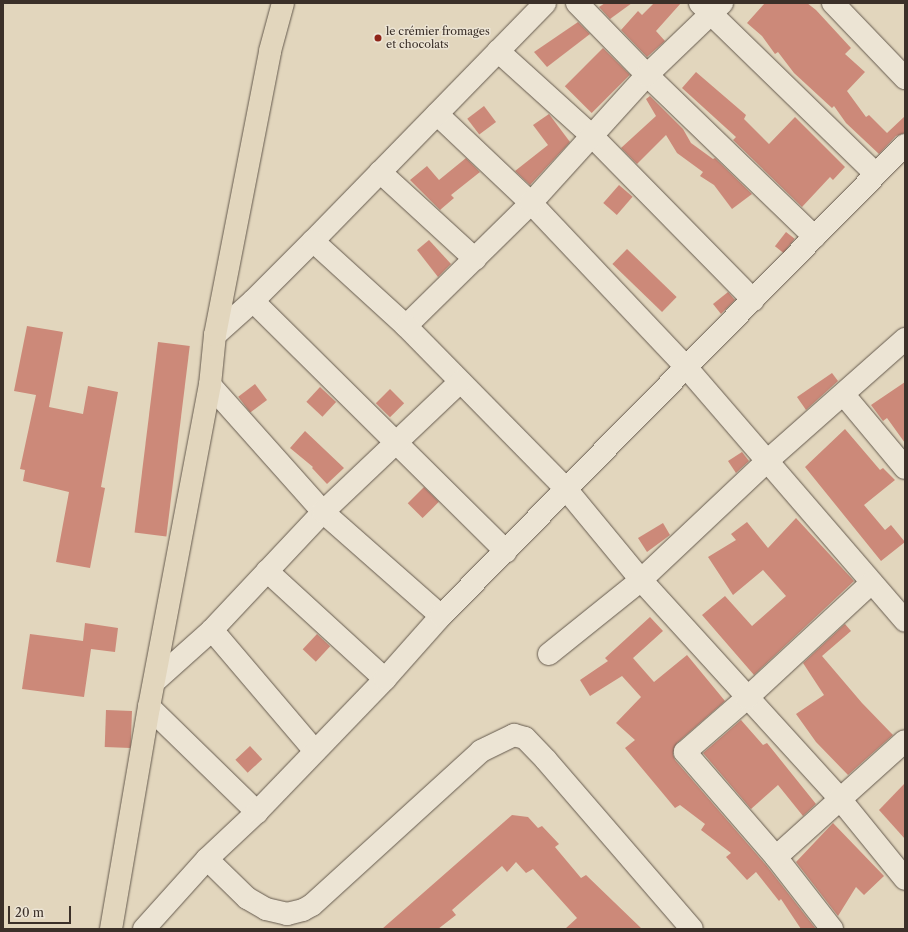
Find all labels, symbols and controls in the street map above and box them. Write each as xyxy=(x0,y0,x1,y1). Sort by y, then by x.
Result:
place label: le crémier fromages et chocolats xyxy=(386,25,490,51)
marker: le crémier fromages et chocolats xyxy=(373,33,383,43)
scale bar xyxy=(10,898,73,924)
text: 20 m xyxy=(15,905,44,920)

